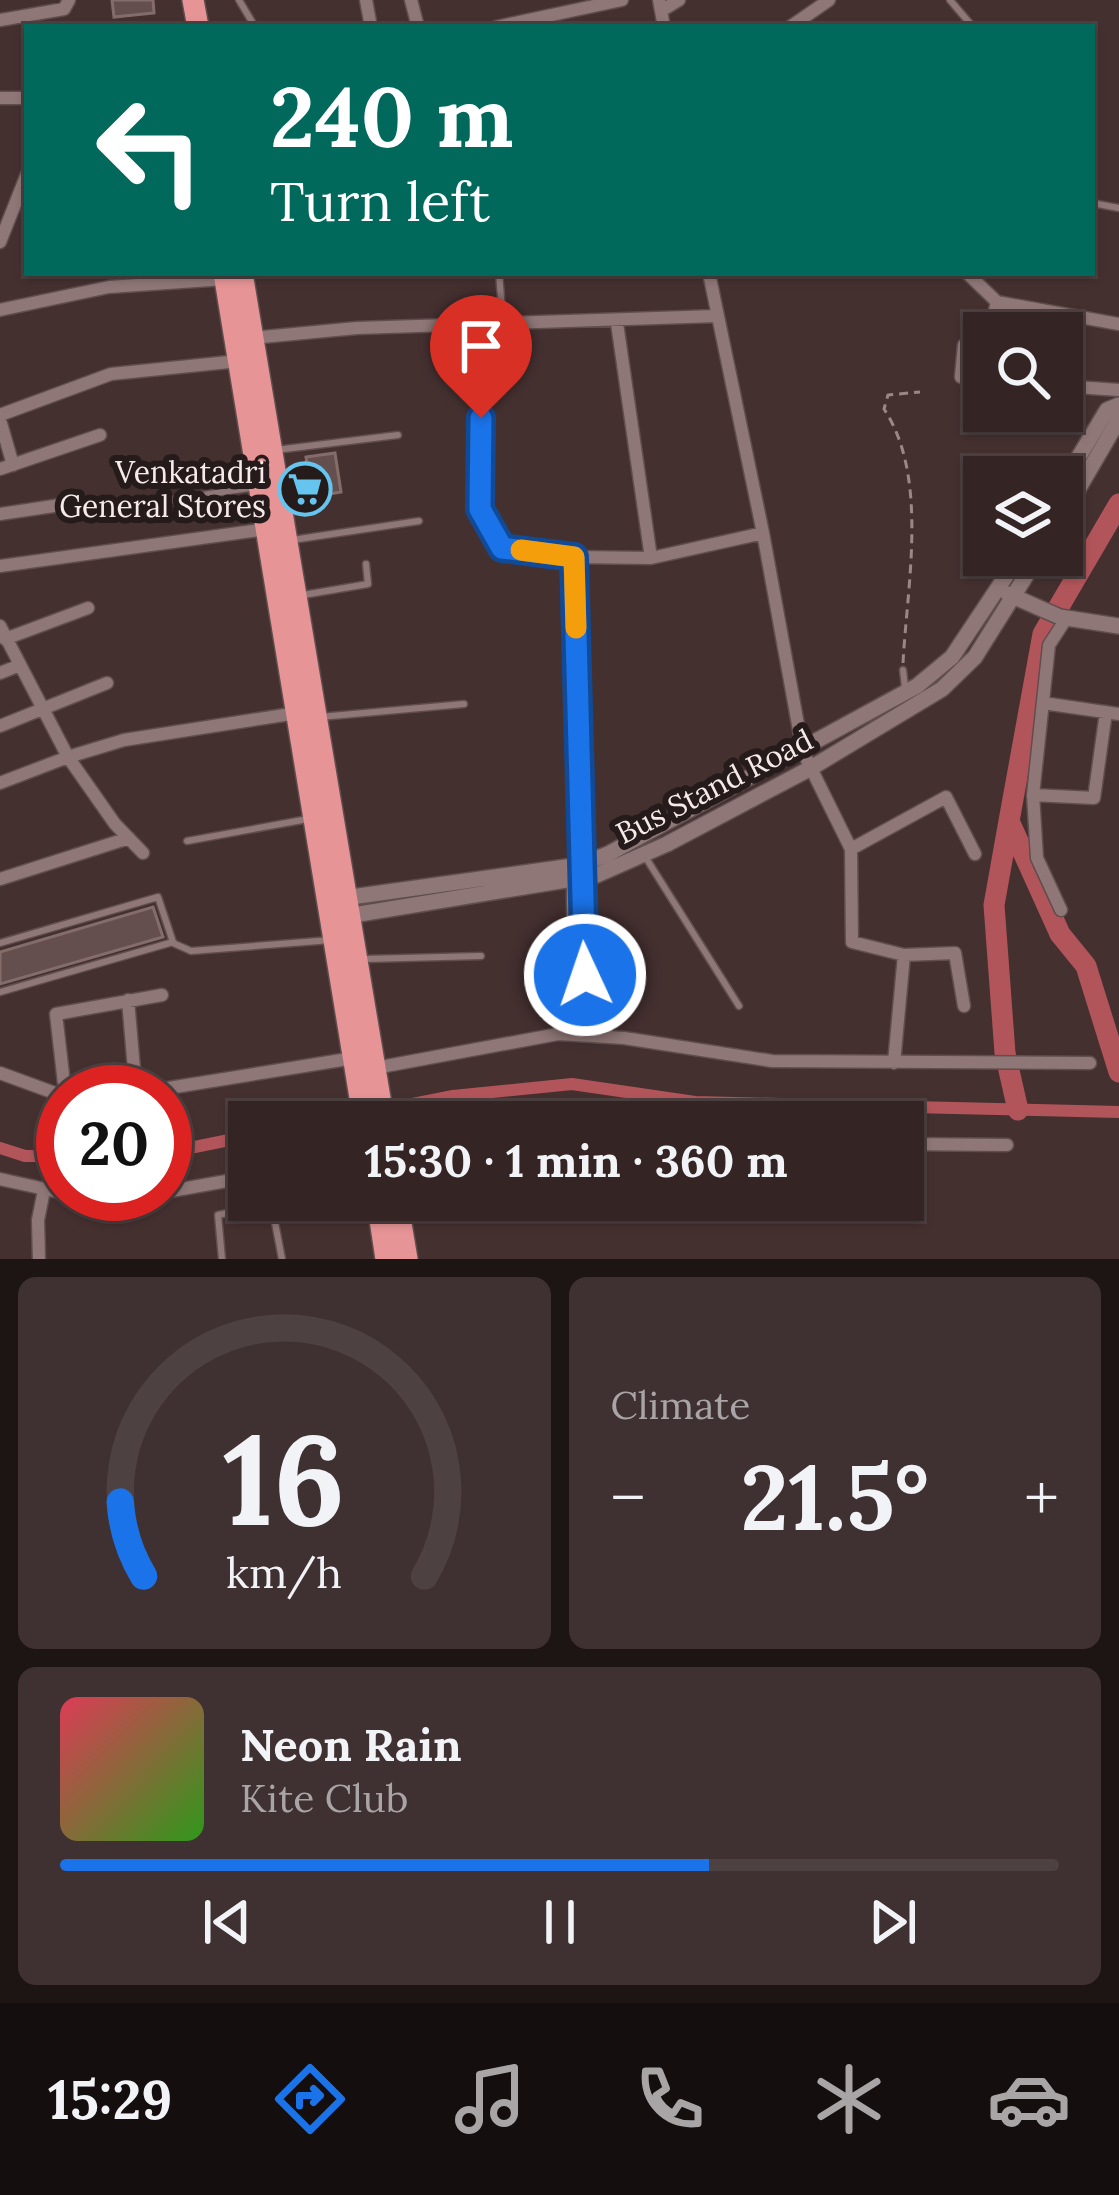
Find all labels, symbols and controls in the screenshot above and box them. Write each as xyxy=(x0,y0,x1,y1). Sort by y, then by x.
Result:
text: 240 m xyxy=(270,62,514,170)
icon: left xyxy=(72,72,228,228)
text: Turn left xyxy=(270,167,490,236)
pin xyxy=(430,295,532,418)
map controls xyxy=(963,312,1083,576)
button: search xyxy=(963,312,1083,432)
icon: arrive xyxy=(448,313,514,379)
place label: Venkatadri General Stores xyxy=(59,453,266,525)
button: layers xyxy=(963,456,1083,576)
supermarket icon: Venkatadri General Stores xyxy=(277,461,333,517)
street label: Bus Stand Road xyxy=(609,720,819,852)
position arrow xyxy=(522,912,648,1038)
speed limit sign: 20 xyxy=(36,1065,192,1221)
text: 15:30 · 1 min · 360 m xyxy=(364,1132,788,1189)
text: Climate xyxy=(611,1380,750,1430)
text: 16 xyxy=(223,1399,345,1559)
text: 21.5° xyxy=(741,1439,929,1555)
text: − xyxy=(611,1455,645,1539)
text: + xyxy=(1024,1455,1059,1539)
text: km/h xyxy=(226,1545,342,1600)
text: Neon Rain xyxy=(240,1716,462,1773)
text: Kite Club xyxy=(240,1773,409,1823)
icon: previous xyxy=(194,1889,260,1955)
icon: pause xyxy=(527,1889,593,1955)
icon: next xyxy=(860,1889,926,1955)
icon: directions xyxy=(268,2057,352,2141)
icon: music xyxy=(448,2057,532,2141)
icon: phone xyxy=(628,2057,712,2141)
icon: climate xyxy=(807,2057,891,2141)
icon: car xyxy=(987,2057,1071,2141)
text: 15:29 xyxy=(48,2065,172,2134)

